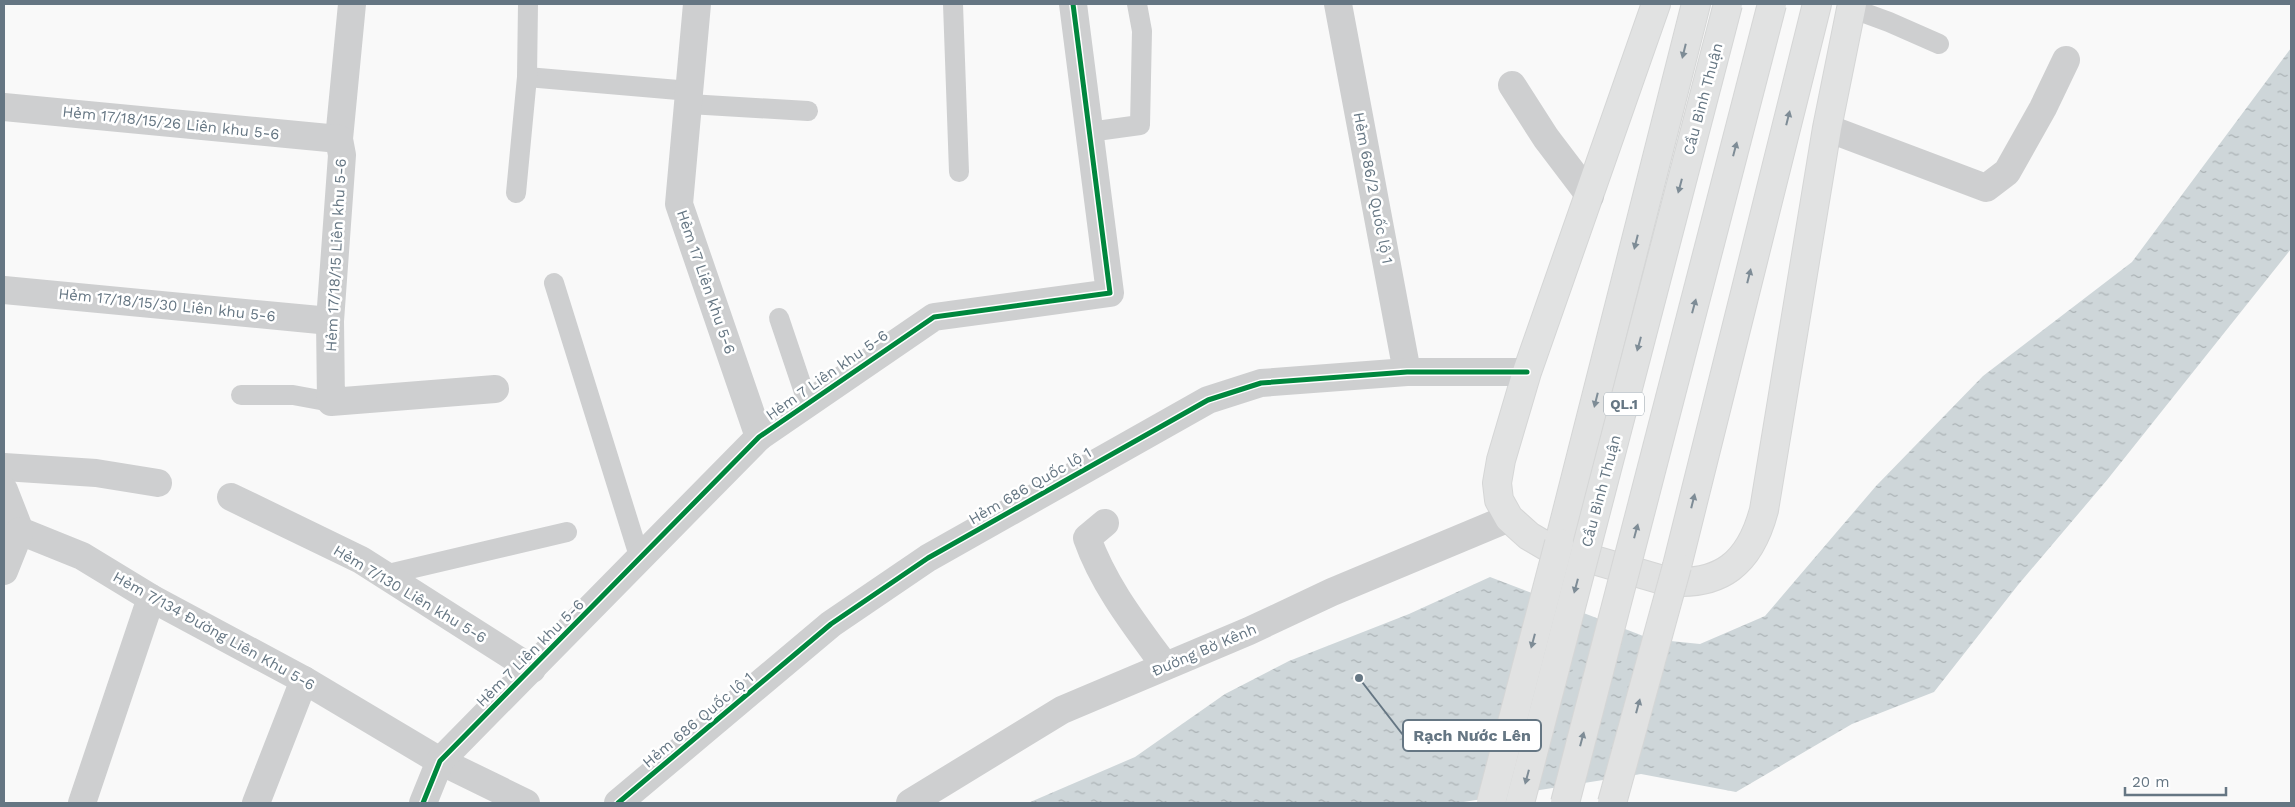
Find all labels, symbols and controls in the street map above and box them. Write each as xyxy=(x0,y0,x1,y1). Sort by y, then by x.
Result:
street label: Cầu Bình Thuận xyxy=(1679,41,1727,157)
one-way arrow xyxy=(1680,44,1688,59)
street label: Hẻm 17/18/15/26 Liên khu 5-6 xyxy=(62,103,280,143)
street label: Hẻm 686/2 Quốc lộ 1 xyxy=(1349,111,1397,265)
one-way arrow xyxy=(1784,111,1792,126)
one-way arrow xyxy=(1731,141,1739,156)
street label: Hẻm 17/18/15 Liên khu 5-6 xyxy=(322,158,350,352)
one-way arrow xyxy=(1676,179,1684,194)
street label: Hẻm 17 Liên khu 5-6 xyxy=(673,208,739,356)
one-way arrow xyxy=(1631,235,1639,250)
one-way arrow xyxy=(1745,268,1753,283)
street label: Hẻm 17/18/15/30 Liên khu 5-6 xyxy=(58,285,276,325)
one-way arrow xyxy=(1690,298,1698,313)
street label: Hẻm 7 Liên khu 5-6 xyxy=(762,326,892,424)
one-way arrow xyxy=(1635,336,1643,351)
one-way arrow xyxy=(1591,392,1599,407)
road number: QL.1 xyxy=(1604,392,1644,416)
street label: Cầu Bình Thuận xyxy=(1577,433,1625,549)
street label: Hẻm 686 Quốc lộ 1 xyxy=(965,444,1095,528)
one-way arrow xyxy=(1689,494,1697,509)
one-way arrow xyxy=(1632,523,1640,538)
street label: Hẻm 7/130 Liên khu 5-6 xyxy=(330,541,490,647)
street label: Hẻm 7/134 Đường Liên Khu 5-6 xyxy=(110,568,318,694)
one-way arrow xyxy=(1572,578,1580,593)
street label: Hẻm 7 Liên khu 5-6 xyxy=(472,595,588,711)
street label: Đường Bờ Kênh xyxy=(1149,620,1259,680)
one-way arrow xyxy=(1529,633,1537,648)
street label: Hẻm 686 Quốc lộ 1 xyxy=(639,668,757,772)
one-way arrow xyxy=(1635,698,1643,713)
callout: Rạch Nước Lên xyxy=(1403,720,1541,751)
text: Rạch Nước Lên xyxy=(1413,726,1531,745)
one-way arrow xyxy=(1578,732,1586,747)
scale bar xyxy=(2125,764,2226,796)
one-way arrow xyxy=(1522,769,1530,784)
text: 20 m xyxy=(2132,773,2170,791)

